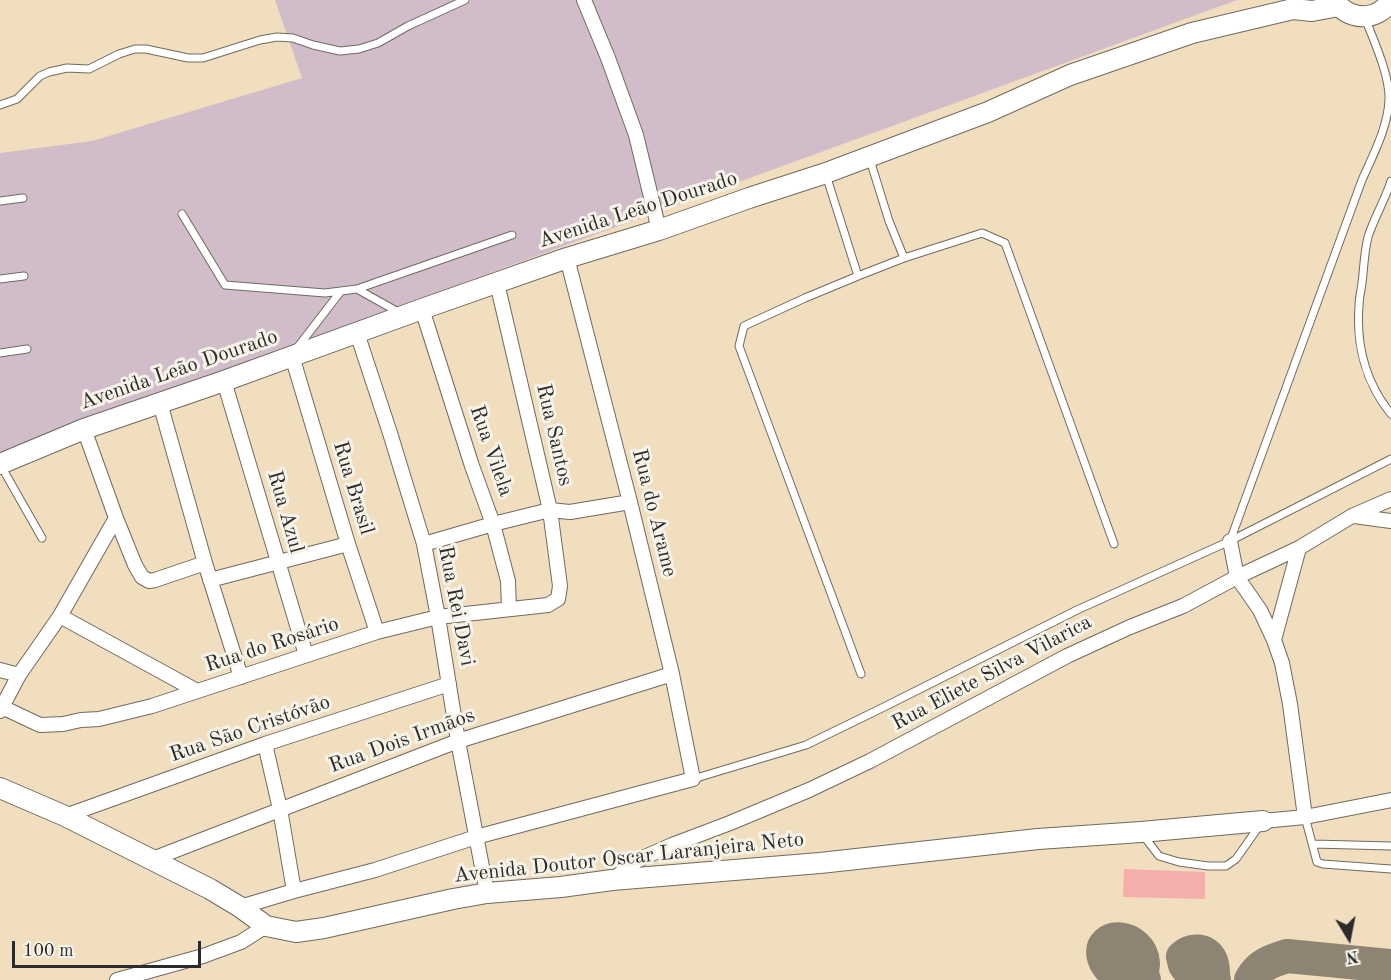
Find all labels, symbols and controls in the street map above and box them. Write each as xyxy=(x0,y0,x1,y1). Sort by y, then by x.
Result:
street label: Avenida Leão Dourado xyxy=(535,166,741,254)
street label: Avenida Leão Dourado xyxy=(77,324,281,416)
street label: Rua Santos xyxy=(530,381,578,489)
street label: Rua Vilela xyxy=(464,402,518,500)
street label: Rua Brasil xyxy=(327,438,379,538)
street label: Rua do Arame xyxy=(626,446,682,580)
street label: Rua Azul xyxy=(261,468,309,556)
street label: Rua Rei Davi xyxy=(432,544,480,668)
street label: Rua Eliete Silva Vilarica xyxy=(888,610,1096,736)
street label: Rua do Rosário xyxy=(202,611,342,679)
street label: Rua São Cristóvão xyxy=(166,690,334,768)
street label: Rua Dois Irmãos xyxy=(326,703,478,779)
street label: Avenida Doutor Oscar Laranjeira Neto xyxy=(453,827,805,889)
north arrow xyxy=(1319,908,1379,968)
scale bar xyxy=(15,929,204,967)
text: 100 m xyxy=(23,942,74,960)
text: N xyxy=(1345,947,1360,965)

